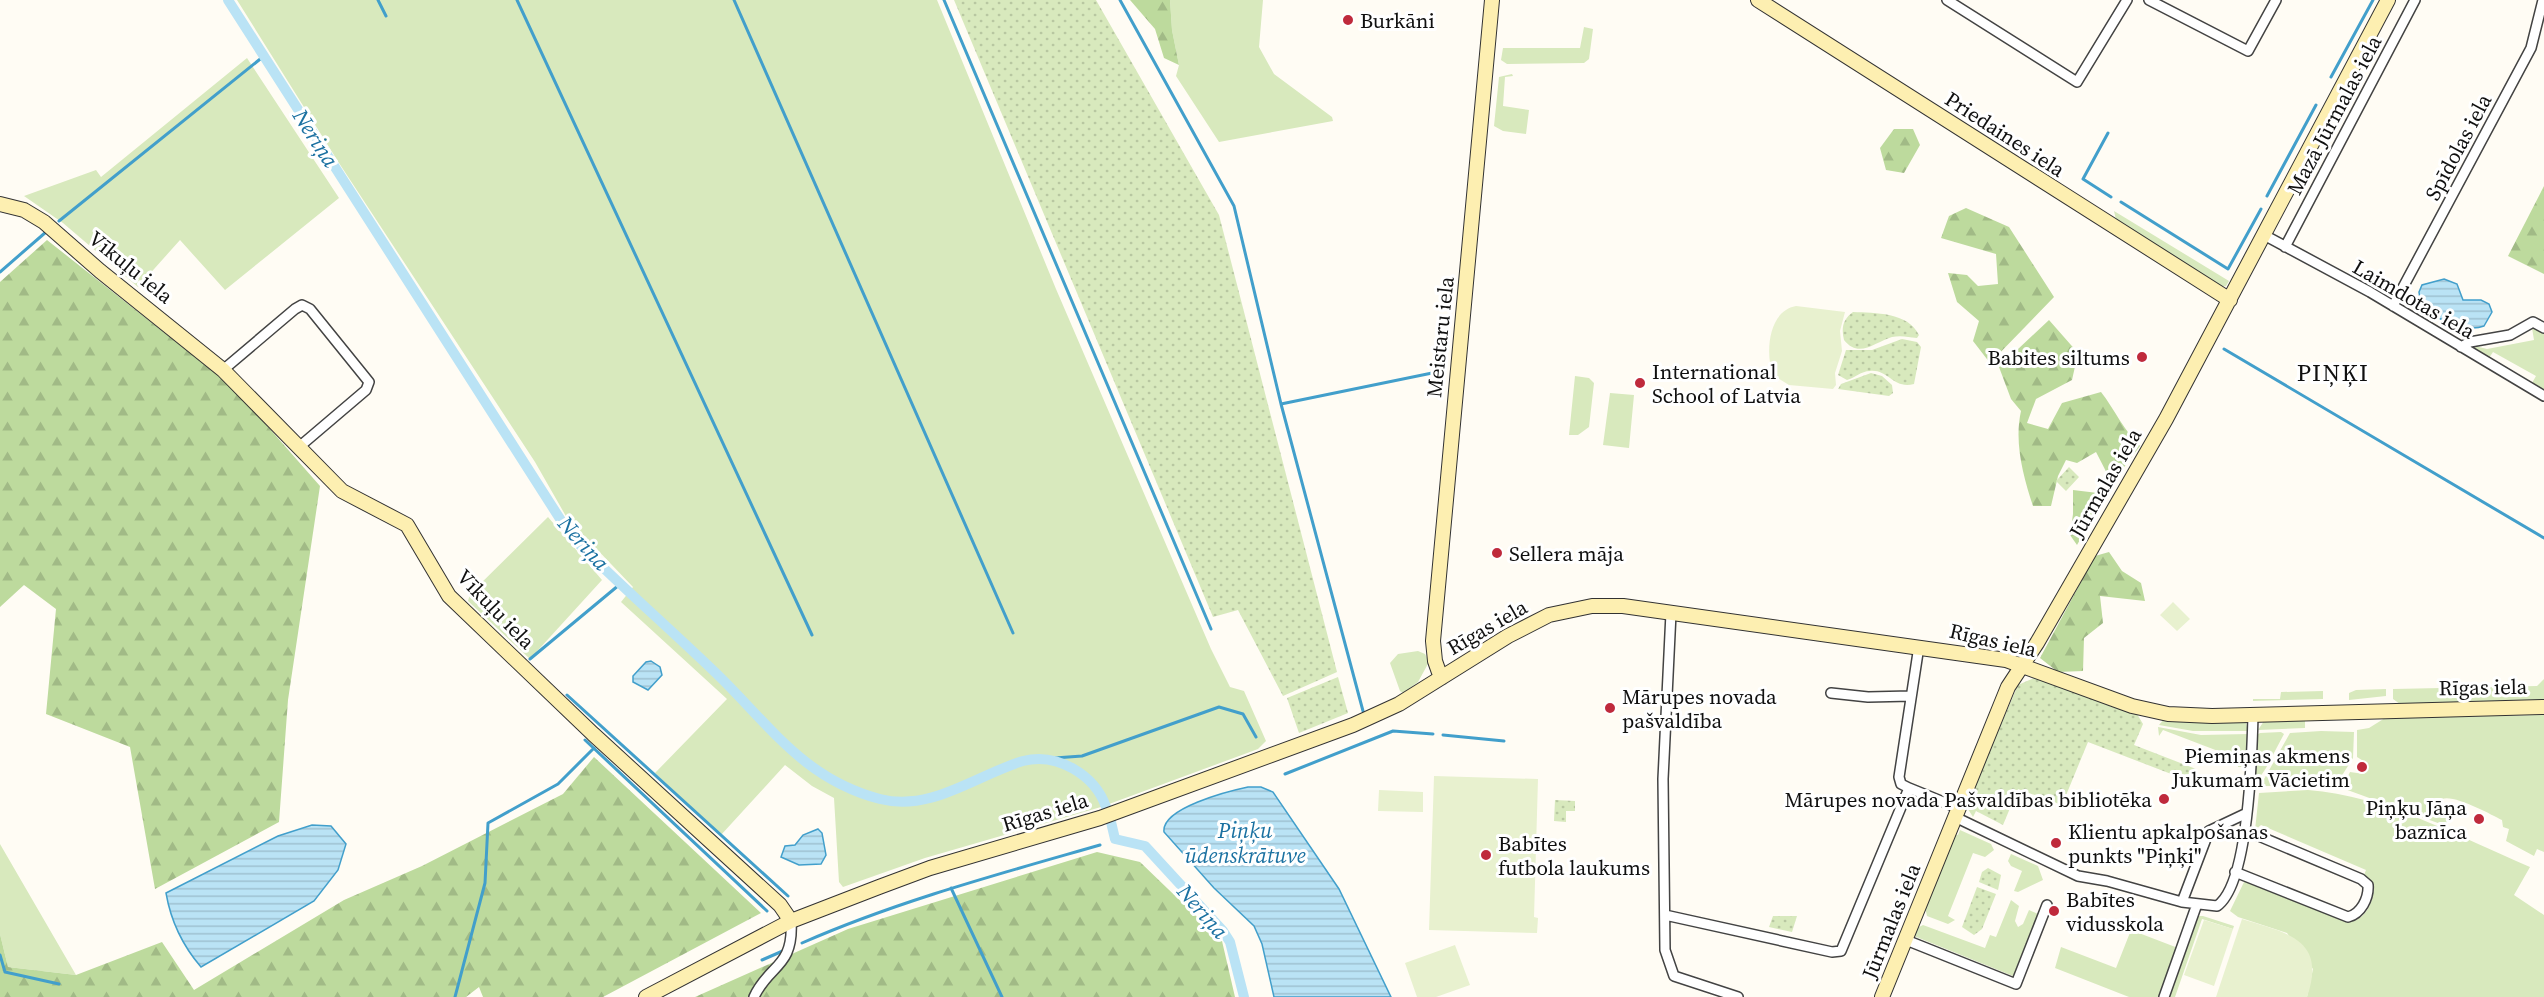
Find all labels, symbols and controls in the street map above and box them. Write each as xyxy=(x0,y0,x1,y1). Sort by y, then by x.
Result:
place label: Burkāni xyxy=(1360,6,1435,35)
marker: Burkāni xyxy=(1341,13,1355,27)
street label: Mazā Jūrmalas iela xyxy=(2280,30,2388,200)
street label: Priedaines iela xyxy=(1939,84,2071,184)
street label: Spīdolas iela xyxy=(2418,88,2498,205)
water label: Neriņa xyxy=(285,102,346,173)
street label: Vīkuļu iela xyxy=(83,224,180,310)
street label: Laimdotas iela xyxy=(2348,252,2481,346)
street label: Meistaru iela xyxy=(1419,275,1461,399)
place label: Babites siltums xyxy=(1987,343,2130,372)
marker: Babites siltums xyxy=(2135,350,2149,364)
district label: PIŅĶI xyxy=(2297,356,2369,389)
place label: International School of Latvia xyxy=(1652,357,1801,410)
marker: International School of Latvia xyxy=(1633,376,1647,390)
street label: Jūrmalas iela xyxy=(2061,423,2148,544)
water label: Neriņa xyxy=(551,508,617,577)
place label: Sellera māja xyxy=(1509,539,1624,568)
marker: Sellera māja xyxy=(1490,546,1504,560)
street label: Vīkuļu iela xyxy=(450,563,542,656)
street label: Rīgas iela xyxy=(1441,592,1533,662)
street label: Rīgas iela xyxy=(1947,616,2040,664)
street label: Rīgas iela xyxy=(2438,672,2528,702)
place label: Mārupes novada pašvaldība xyxy=(1622,682,1777,735)
marker: Mārupes novada pašvaldība xyxy=(1603,701,1617,715)
place label: Piemiņas akmens Jukumam Vācietim xyxy=(2171,741,2350,794)
marker: Piemiņas akmens Jukumam Vācietim xyxy=(2355,760,2369,774)
street label: Rīgas iela xyxy=(998,785,1092,839)
place label: Mārupes novada Pašvaldības bibliotēka xyxy=(1785,785,2152,814)
marker: Mārupes novada Pašvaldības bibliotēka xyxy=(2157,792,2171,806)
place label: Piņķu Jāņa baznīca xyxy=(2366,793,2467,846)
marker: Piņķu Jāņa baznīca xyxy=(2472,812,2486,826)
water label: Piņķu ūdenskrātuve xyxy=(1184,815,1306,870)
place label: Klientu apkalpošanas punkts "Piņķi" xyxy=(2068,817,2268,870)
place label: Babītes futbola laukums xyxy=(1498,829,1650,882)
marker: Klientu apkalpošanas punkts "Piņķi" xyxy=(2049,836,2063,850)
marker: Babītes futbola laukums xyxy=(1479,848,1493,862)
street label: Jūrmalas iela xyxy=(1854,859,1927,984)
water label: Neriņa xyxy=(1170,876,1236,945)
place label: Babītes vidusskola xyxy=(2066,885,2164,938)
marker: Babītes vidusskola xyxy=(2047,904,2061,918)

